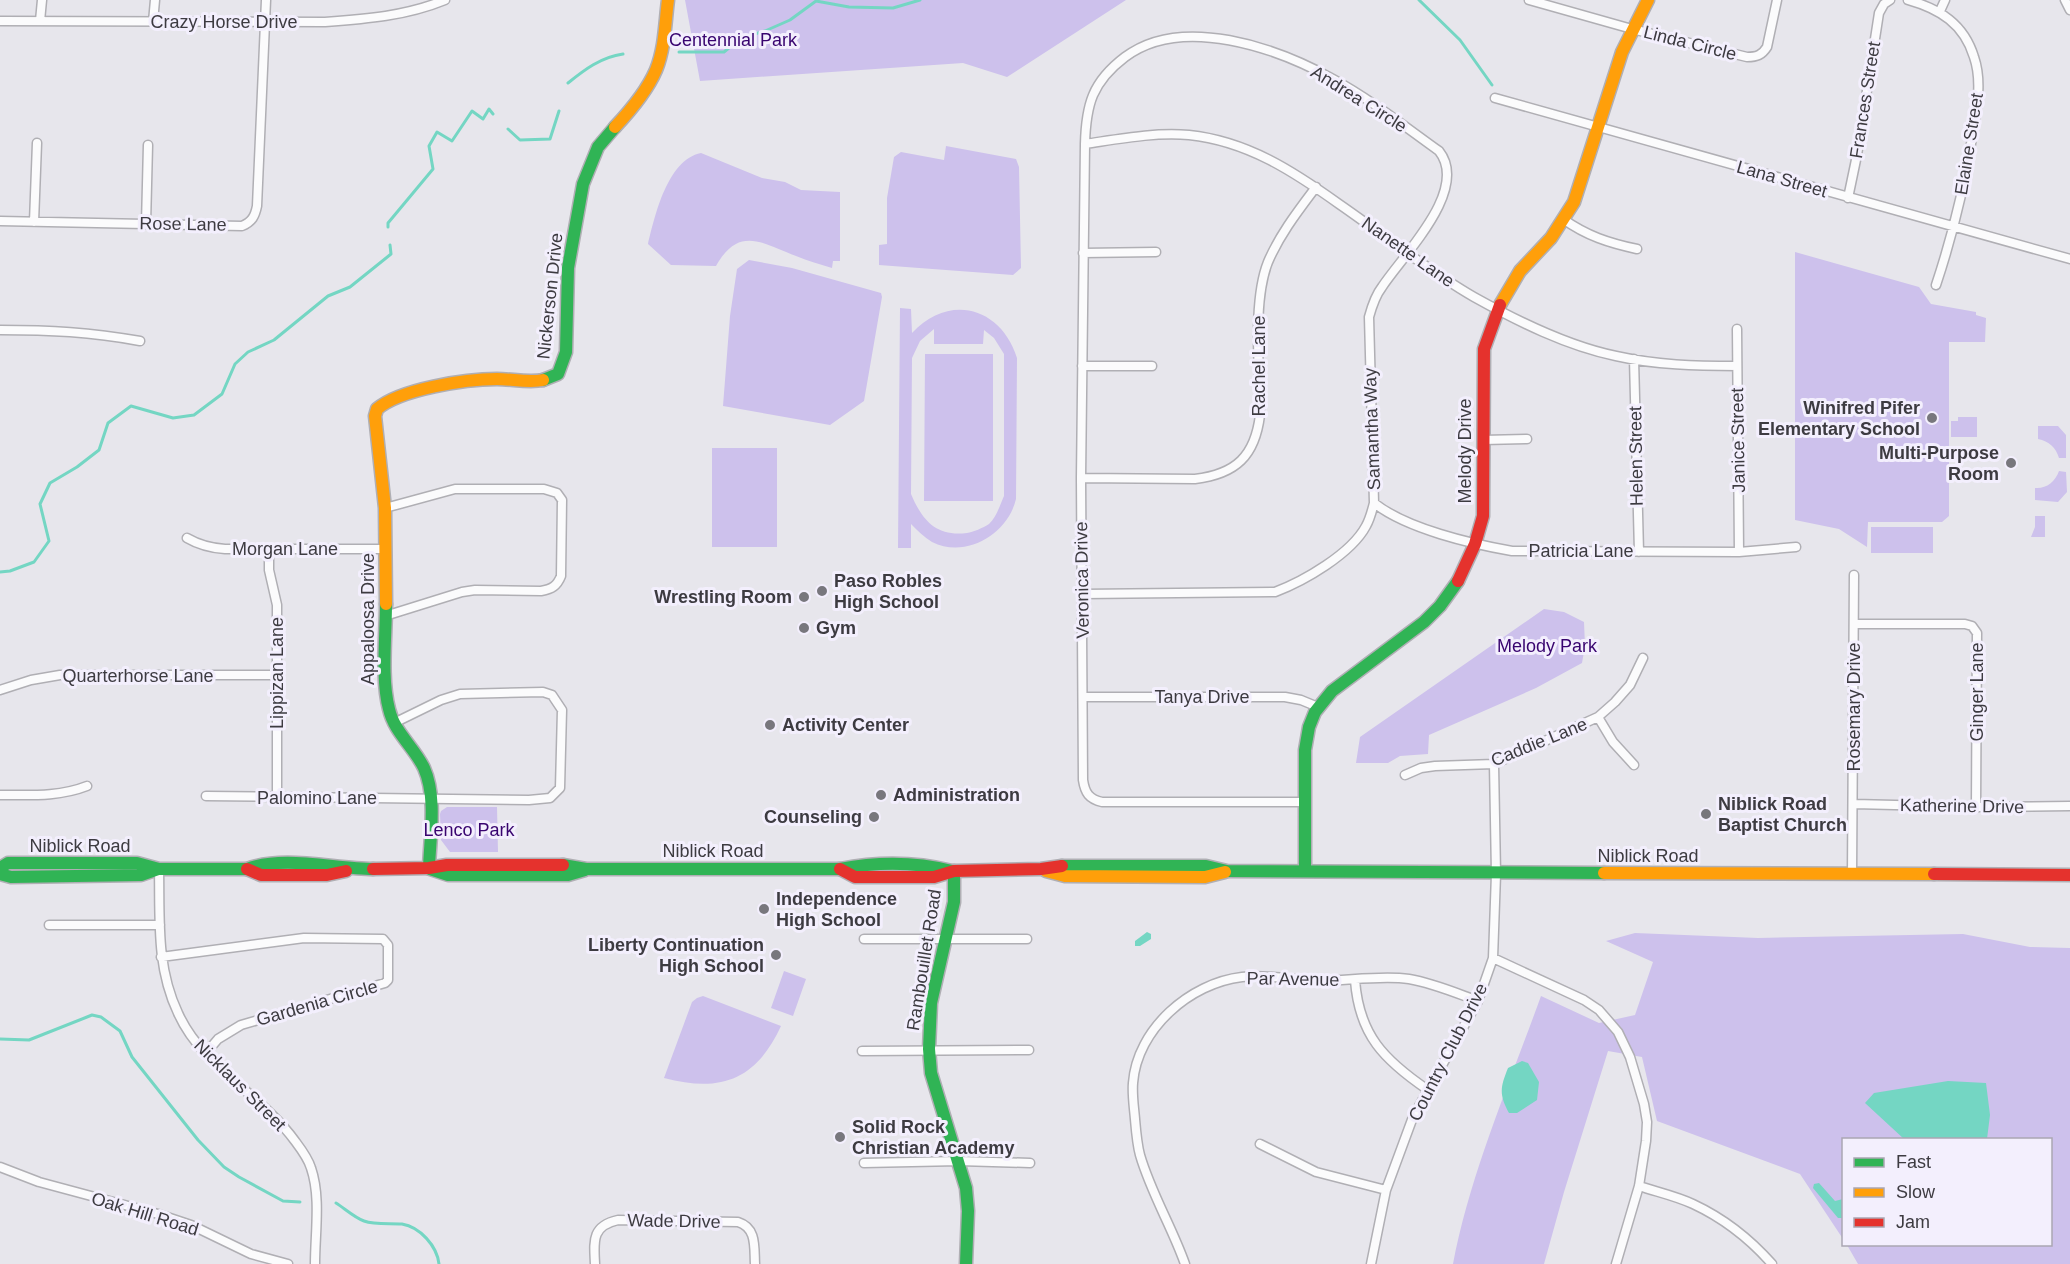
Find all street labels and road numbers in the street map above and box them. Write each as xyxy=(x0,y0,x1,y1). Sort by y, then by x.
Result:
street label: Crazy Horse Drive xyxy=(150,12,298,32)
street label: Linda Circle xyxy=(1641,22,1739,64)
street label: Frances Street xyxy=(1846,40,1884,160)
street label: Andrea Circle xyxy=(1307,62,1411,136)
street label: Elaine Street xyxy=(1951,92,1987,196)
street label: Lana Street xyxy=(1735,157,1829,201)
street label: Rose Lane xyxy=(139,213,227,235)
street label: Nanette Lane xyxy=(1358,213,1458,291)
street label: Nickerson Drive xyxy=(533,232,567,360)
street label: Rachel Lane xyxy=(1249,315,1269,417)
street label: Samantha Way xyxy=(1360,367,1384,491)
street label: Janice Street xyxy=(1727,387,1749,493)
street label: Melody Drive xyxy=(1455,398,1475,504)
street label: Helen Street xyxy=(1625,406,1647,506)
street label: Veronica Drive xyxy=(1071,521,1093,639)
street label: Morgan Lane xyxy=(232,539,338,559)
street label: Patricia Lane xyxy=(1528,541,1634,561)
street label: Appaloosa Drive xyxy=(358,553,378,685)
street label: Lippizan Lane xyxy=(267,617,287,729)
street label: Rosemary Drive xyxy=(1844,642,1864,772)
street label: Ginger Lane xyxy=(1967,642,1987,742)
street label: Quarterhorse Lane xyxy=(62,666,214,686)
street label: Tanya Drive xyxy=(1154,687,1250,707)
street label: Caddie Lane xyxy=(1488,714,1590,770)
street label: Palomino Lane xyxy=(257,788,377,808)
street label: Katherine Drive xyxy=(1900,795,2024,817)
street label: Niblick Road xyxy=(29,836,131,856)
street label: Niblick Road xyxy=(662,841,764,861)
street label: Niblick Road xyxy=(1597,846,1699,866)
street label: Rambouillet Road xyxy=(903,888,945,1032)
street label: Par Avenue xyxy=(1246,968,1340,990)
street label: Gardenia Circle xyxy=(254,976,380,1030)
street label: Country Club Drive xyxy=(1405,980,1491,1124)
street label: Nicklaus Street xyxy=(190,1035,290,1135)
street label: Oak Hill Road xyxy=(89,1188,201,1240)
street label: Wade Drive xyxy=(627,1210,721,1232)

